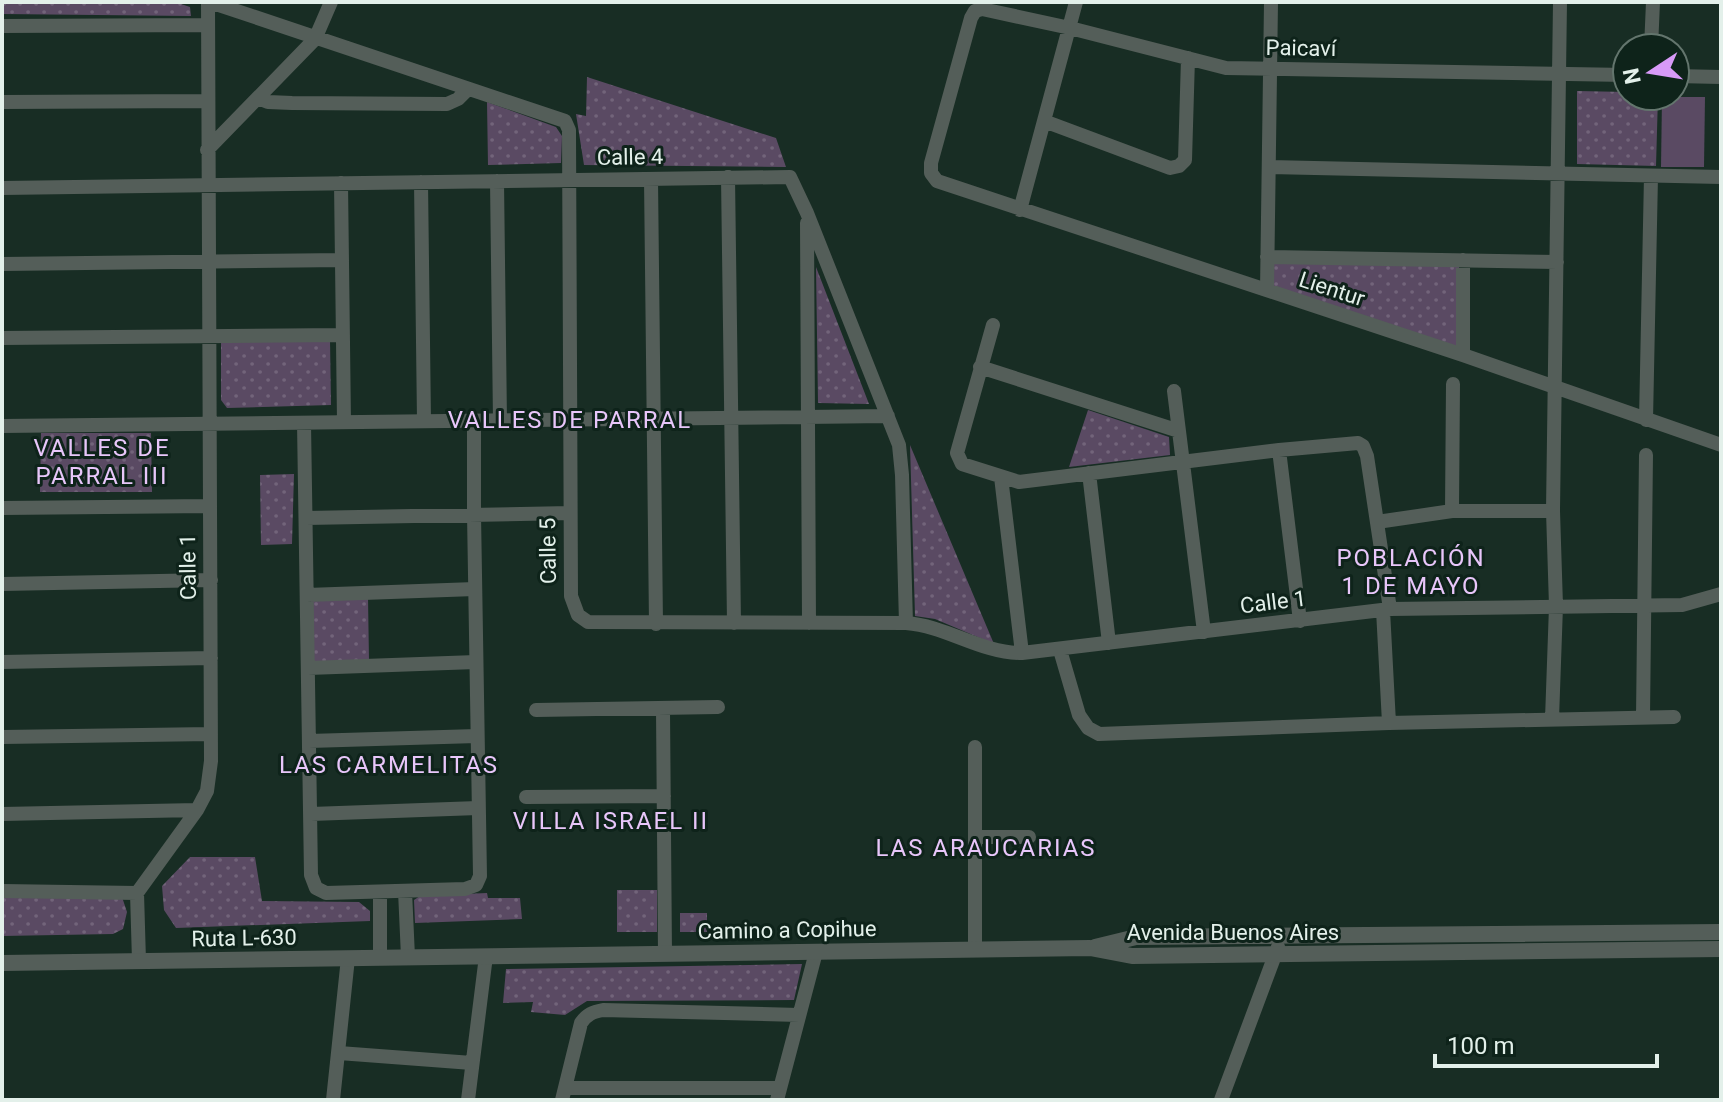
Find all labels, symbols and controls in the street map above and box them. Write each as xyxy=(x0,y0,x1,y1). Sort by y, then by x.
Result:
north arrow xyxy=(1611,32,1691,112)
street label: Paicaví xyxy=(1266,35,1338,61)
text: N xyxy=(1618,66,1646,86)
street label: Calle 4 xyxy=(597,144,663,170)
street label: Lientur xyxy=(1296,267,1369,312)
district label: VALLES DE PARRAL xyxy=(448,406,692,434)
district label: VALLES DE PARRAL III xyxy=(33,434,171,490)
street label: Calle 5 xyxy=(535,518,561,584)
street label: Calle 1 xyxy=(175,534,201,600)
district label: POBLACIÓN 1 DE MAYO xyxy=(1336,544,1486,600)
street label: Calle 1 xyxy=(1238,586,1308,618)
district label: LAS CARMELITAS xyxy=(279,751,499,779)
district label: VILLA ISRAEL II xyxy=(513,807,709,835)
district label: LAS ARAUCARIAS xyxy=(875,834,1097,862)
street label: Camino a Copihue xyxy=(697,916,877,944)
street label: Avenida Buenos Aires xyxy=(1127,920,1339,945)
street label: Ruta L-630 xyxy=(191,925,297,951)
scale bar xyxy=(1435,1018,1657,1068)
text: 100 m xyxy=(1447,1032,1514,1060)

